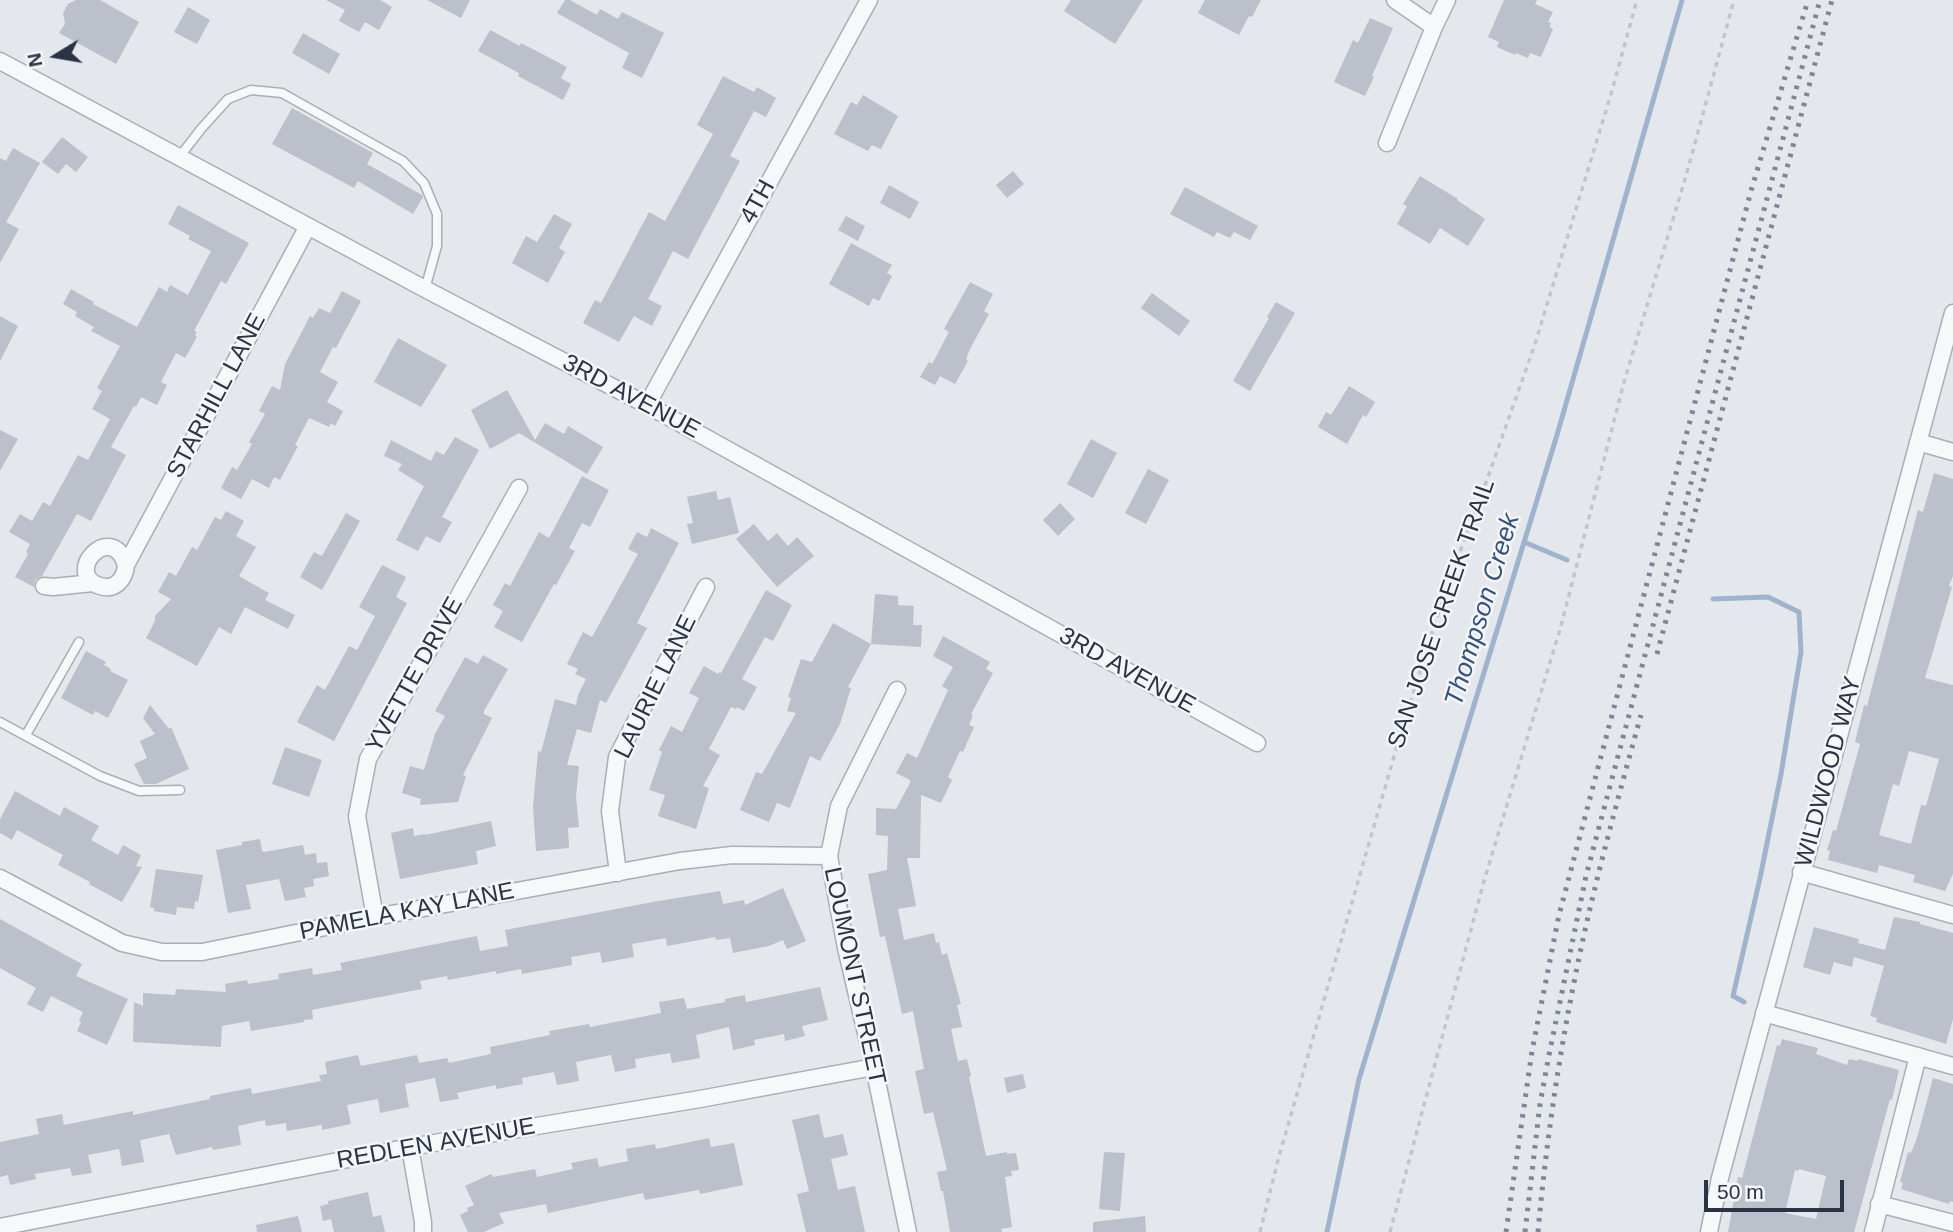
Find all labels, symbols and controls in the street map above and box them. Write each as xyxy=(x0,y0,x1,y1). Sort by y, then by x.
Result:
north arrow xyxy=(21,21,91,91)
text: N xyxy=(23,51,47,69)
street label: 4TH xyxy=(734,175,782,229)
street label: STARHILL LANE xyxy=(161,309,273,483)
street label: 3RD AVENUE xyxy=(557,349,705,445)
street label: SAN JOSE CREEK TRAIL xyxy=(1382,476,1502,752)
water label: Thompson Creek xyxy=(1439,510,1527,710)
street label: YVETTE DRIVE xyxy=(360,592,470,758)
street label: LAURIE LANE xyxy=(609,611,703,763)
street label: 3RD AVENUE xyxy=(1054,622,1200,720)
street label: WILDWOOD WAY xyxy=(1790,674,1868,870)
street label: LOUMONT STREET xyxy=(817,865,891,1087)
street label: PAMELA KAY LANE xyxy=(297,877,517,947)
street label: REDLEN AVENUE xyxy=(335,1112,537,1176)
scale bar xyxy=(1708,1166,1848,1210)
text: 50 m xyxy=(1717,1180,1764,1203)

